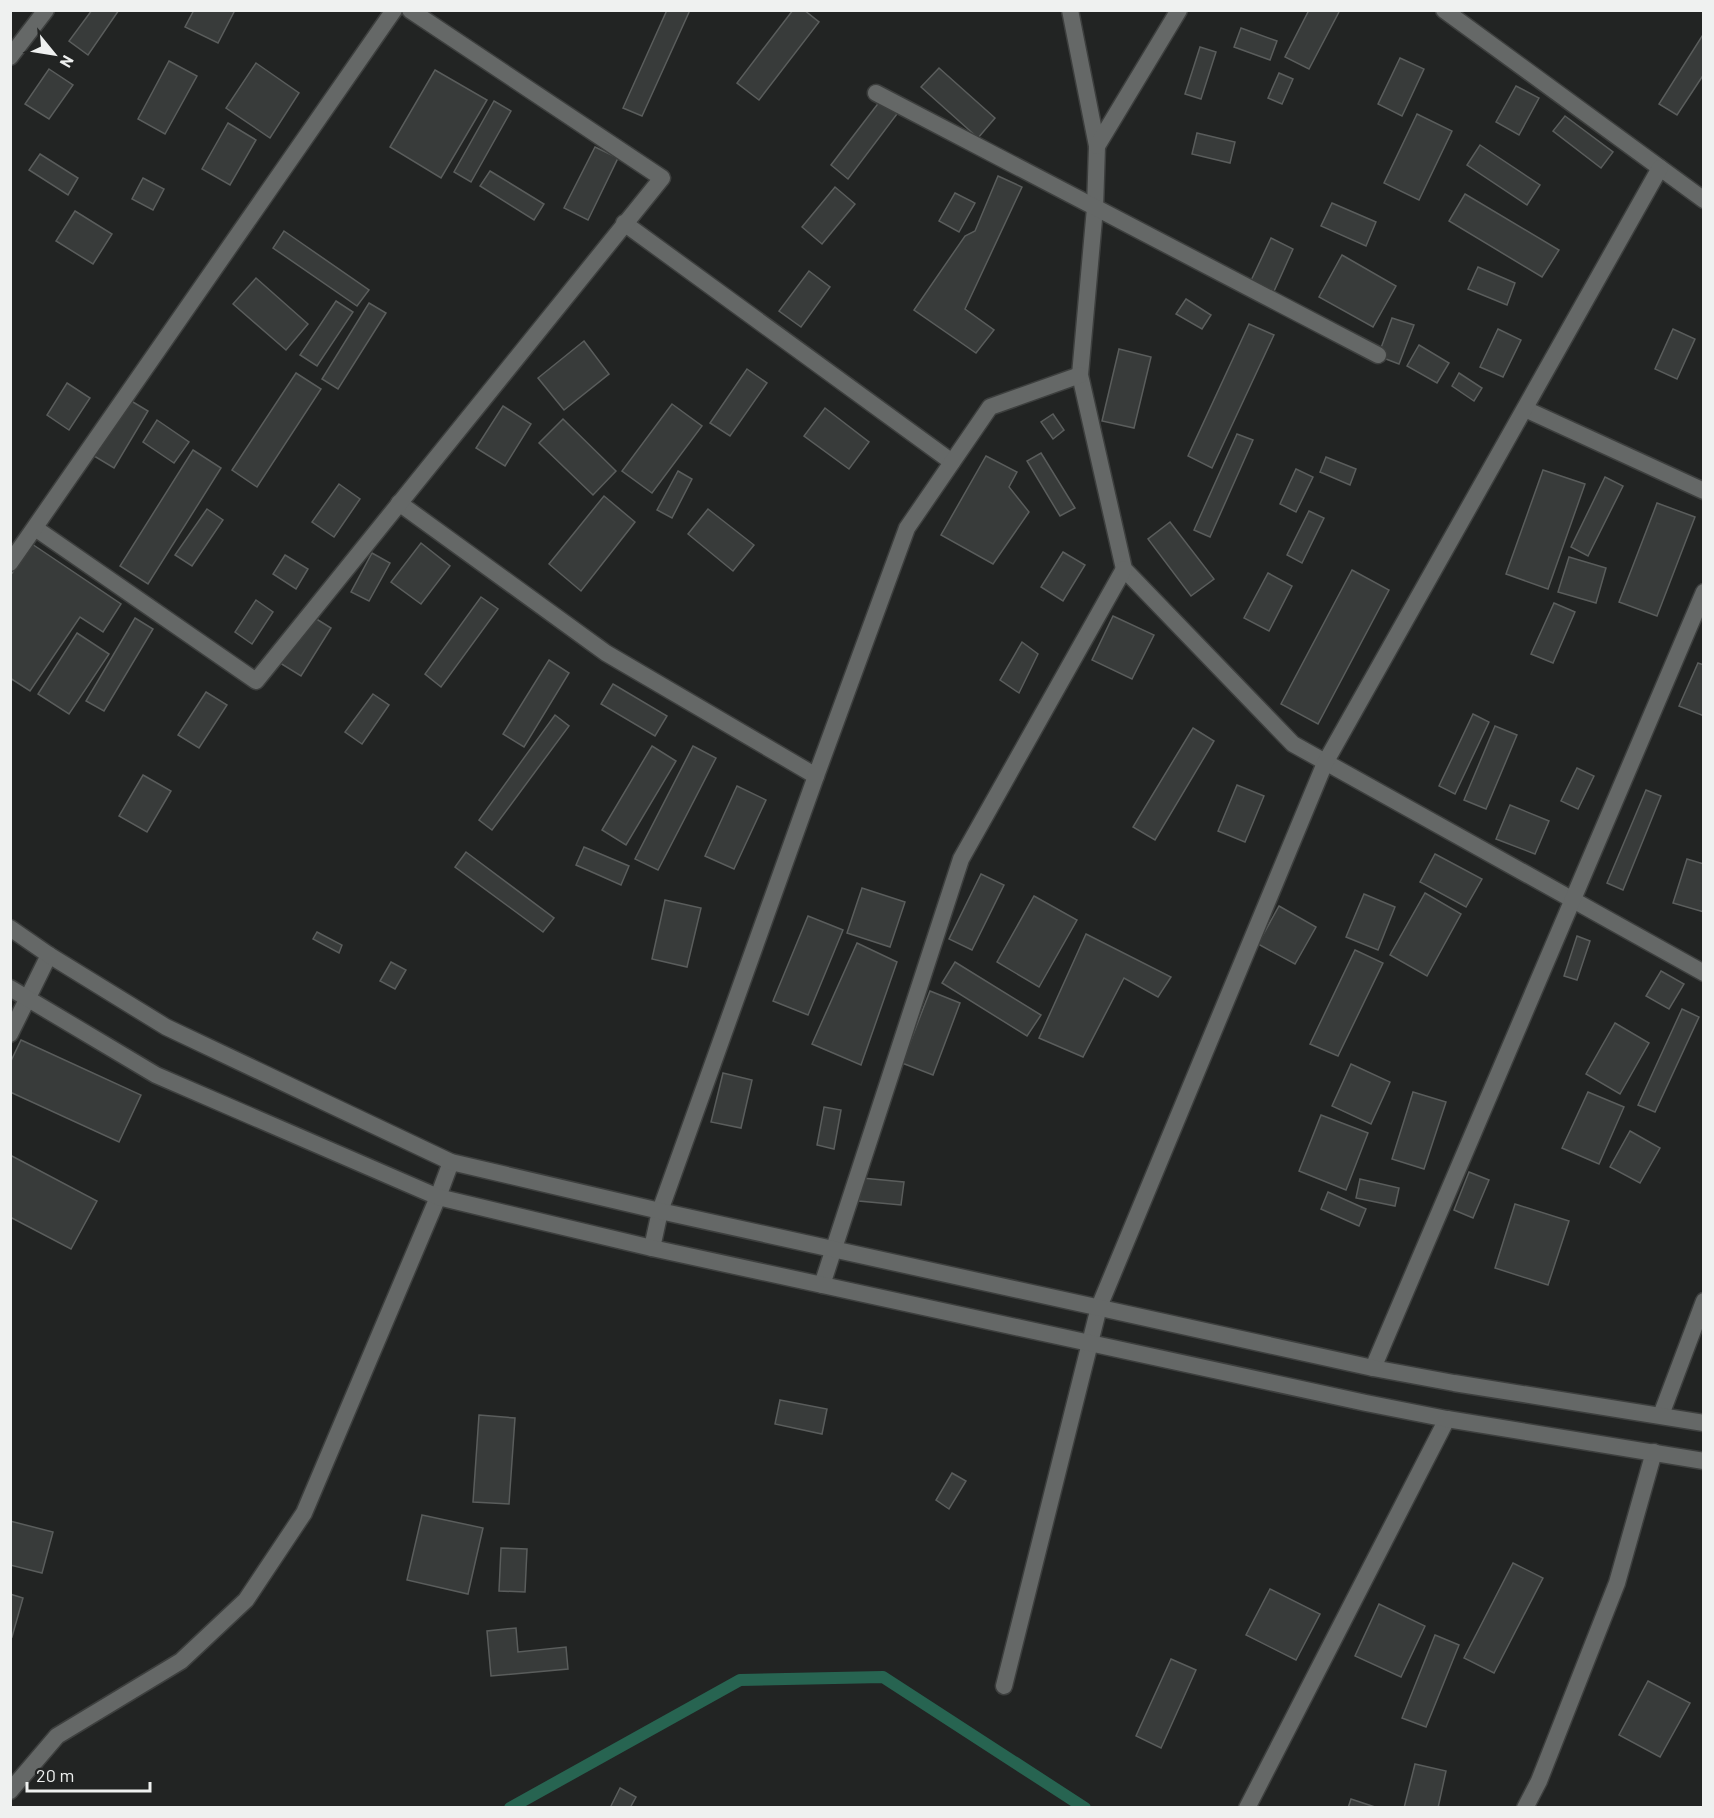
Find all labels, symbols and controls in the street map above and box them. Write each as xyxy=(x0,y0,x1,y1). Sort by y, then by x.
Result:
north arrow xyxy=(24,24,84,84)
text: N xyxy=(57,52,78,71)
scale bar xyxy=(27,1755,150,1793)
text: 20 m xyxy=(36,1764,74,1786)

